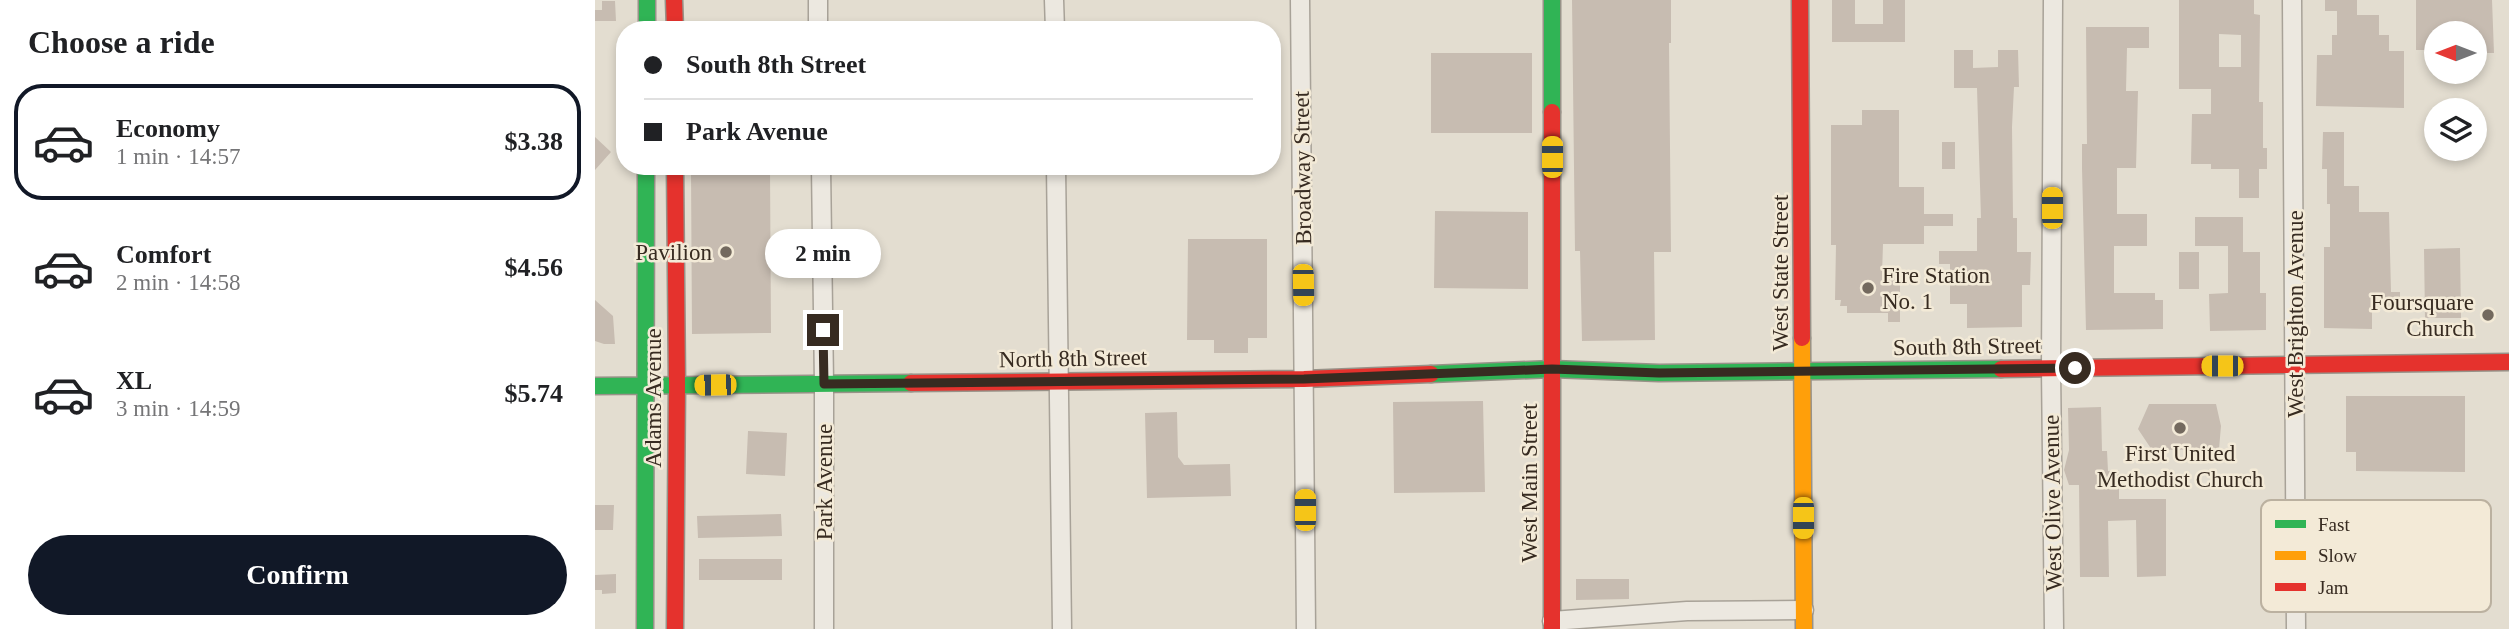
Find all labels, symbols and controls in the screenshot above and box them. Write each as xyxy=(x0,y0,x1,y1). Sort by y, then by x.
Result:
north arrow xyxy=(2424,21,2487,84)
map controls xyxy=(2424,21,2487,161)
text: Choose a ride xyxy=(28,24,215,60)
text: South 8th Street xyxy=(686,50,866,79)
street label: Broadway Street xyxy=(1289,90,1316,245)
button: layers xyxy=(2424,98,2487,161)
icon: car xyxy=(32,111,95,174)
text: Economy xyxy=(116,114,220,143)
text: Park Avenue xyxy=(686,117,828,146)
text: $3.38 xyxy=(505,127,563,156)
car xyxy=(1542,136,1563,178)
text: 1 min · 14:57 xyxy=(116,144,241,169)
car xyxy=(2042,187,2063,229)
street label: West State Street xyxy=(1768,194,1793,351)
street label: West Brighton Avenue xyxy=(2283,210,2308,418)
callout: 2 min xyxy=(765,229,881,278)
icon: car xyxy=(32,237,95,300)
text: Comfort xyxy=(116,240,211,269)
place label: Pavilion xyxy=(635,240,712,265)
text: 2 min xyxy=(795,241,851,266)
marker: Pavilion xyxy=(718,244,734,260)
text: $4.56 xyxy=(505,253,563,282)
place label: Fire Station No. 1 xyxy=(1882,263,1990,314)
car xyxy=(1293,264,1314,306)
text: 2 min · 14:58 xyxy=(116,270,241,295)
marker: Fire Station No. 1 xyxy=(1860,280,1876,296)
place label: Foursquare Church xyxy=(2371,290,2474,341)
marker: Foursquare Church xyxy=(2480,307,2496,323)
route end xyxy=(807,314,839,346)
street label: Adams Avenue xyxy=(641,328,666,468)
street label: South 8th Street xyxy=(1893,333,2042,360)
street label: North 8th Street xyxy=(999,345,1148,372)
route start xyxy=(2059,352,2091,384)
car xyxy=(2202,356,2244,377)
icon: car xyxy=(32,363,95,426)
text: XL xyxy=(116,366,152,395)
car xyxy=(694,374,737,396)
text: $5.74 xyxy=(505,379,563,408)
text: 3 min · 14:59 xyxy=(116,396,241,421)
street label: West Main Street xyxy=(1517,403,1542,563)
street label: West Olive Avenue xyxy=(2038,414,2067,591)
marker: First United Methodist Church xyxy=(2172,420,2188,436)
street label: Park Avenue xyxy=(812,424,837,540)
place label: First United Methodist Church xyxy=(2097,441,2264,492)
car xyxy=(1295,489,1316,531)
car xyxy=(1793,497,1814,539)
legend xyxy=(2261,500,2491,612)
text: Fast xyxy=(2318,514,2350,535)
button: Confirm xyxy=(28,535,567,615)
text: Slow xyxy=(2318,545,2357,566)
text: Jam xyxy=(2318,577,2349,598)

